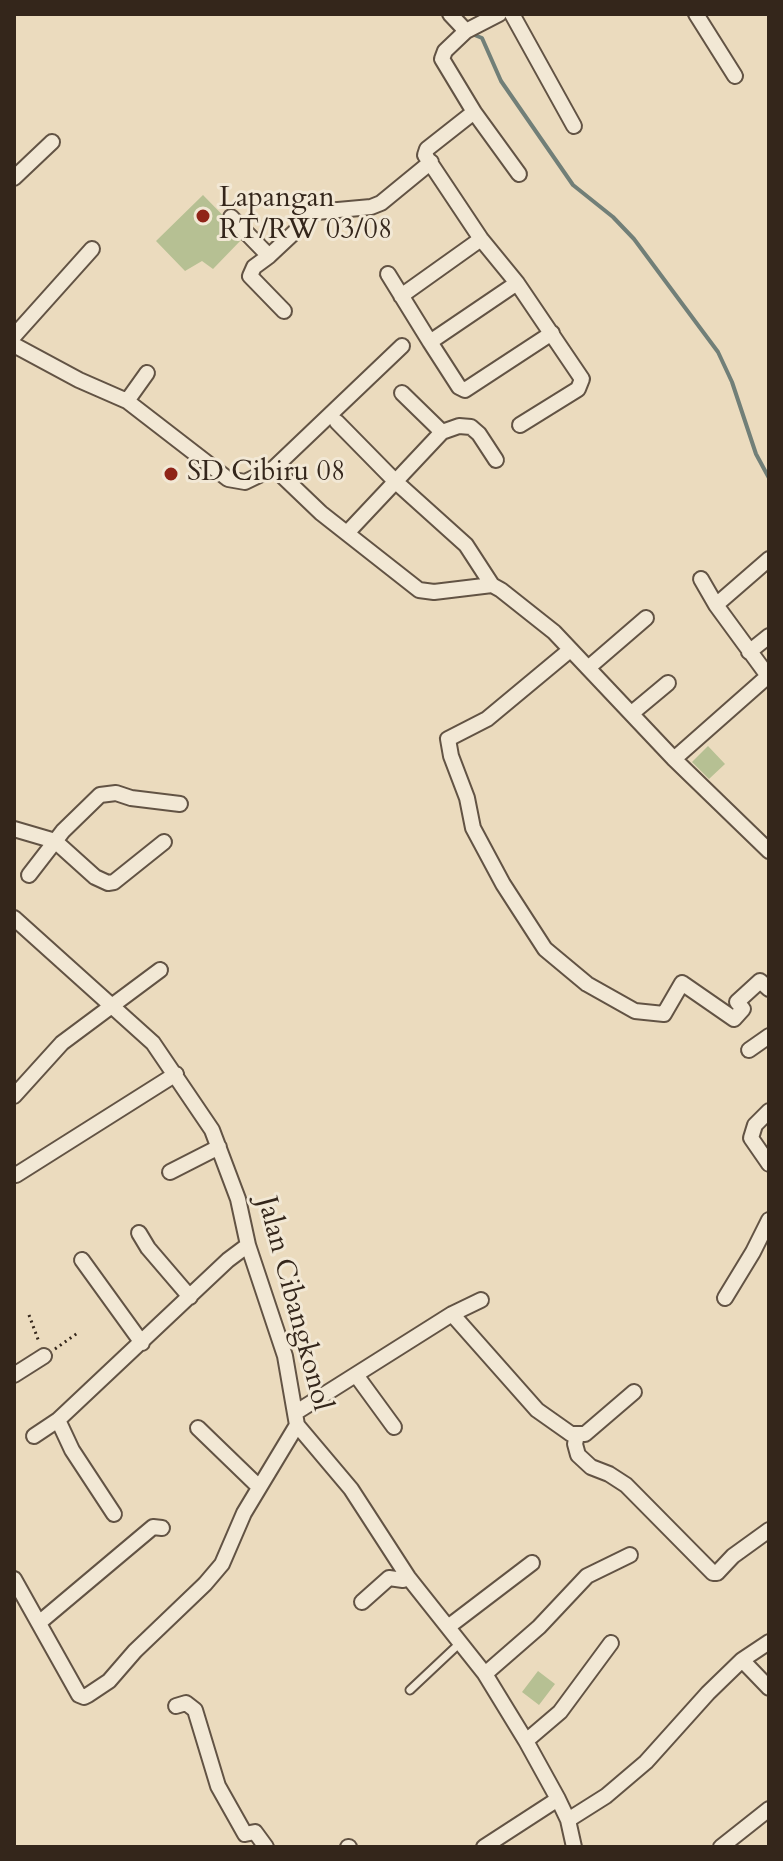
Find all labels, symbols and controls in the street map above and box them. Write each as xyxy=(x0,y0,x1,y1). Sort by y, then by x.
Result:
place label: Lapangan RT/RW 03/08 xyxy=(219,183,392,249)
marker: Lapangan RT/RW 03/08 xyxy=(194,207,212,225)
place label: SD Cibiru 08 xyxy=(187,457,345,491)
marker: SD Cibiru 08 xyxy=(162,465,180,483)
street label: Jalan Cibangkonol xyxy=(248,1193,338,1415)

